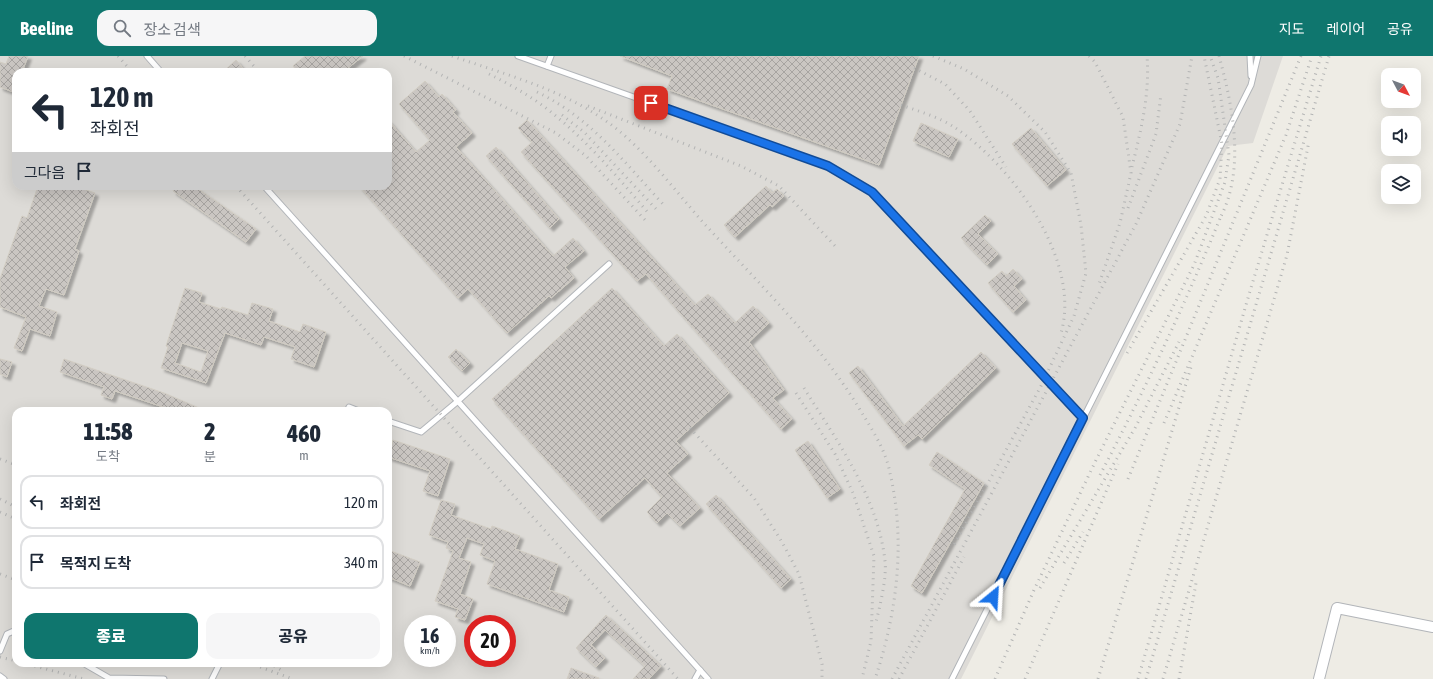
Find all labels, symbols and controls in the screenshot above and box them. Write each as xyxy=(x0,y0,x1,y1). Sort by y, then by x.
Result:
search box xyxy=(97,10,377,46)
text: Beeline xyxy=(20,17,73,39)
icon: search xyxy=(111,17,133,39)
text: 장소 검색 xyxy=(143,21,201,38)
text: 지도 xyxy=(1279,21,1305,37)
text: 레이어 xyxy=(1327,21,1365,37)
text: 공유 xyxy=(1387,21,1413,37)
north arrow xyxy=(1381,68,1421,108)
map controls xyxy=(1381,68,1421,204)
text: 120 m xyxy=(90,81,153,113)
icon: left xyxy=(24,84,76,136)
pin xyxy=(634,86,668,120)
icon: arrive xyxy=(640,92,662,114)
button: sound xyxy=(1381,116,1421,156)
text: 좌회전 xyxy=(90,118,140,139)
icon: arrive xyxy=(73,160,95,182)
text: 그다음 xyxy=(24,164,65,181)
button: layers xyxy=(1381,164,1421,204)
text: 11:58 xyxy=(83,418,133,445)
text: 2 xyxy=(204,418,215,445)
text: 460 xyxy=(287,420,321,447)
text: m xyxy=(299,448,309,463)
text: 도착 xyxy=(96,449,120,464)
text: 분 xyxy=(204,449,216,464)
icon: left xyxy=(26,491,48,513)
text: 120 m xyxy=(344,494,378,511)
text: 좌회전 xyxy=(60,495,101,512)
icon: arrive xyxy=(26,551,48,573)
text: 340 m xyxy=(344,554,378,571)
text: 목적지 도착 xyxy=(60,555,131,572)
position arrow xyxy=(972,576,1014,618)
button: 종료 xyxy=(24,613,198,659)
button: 공유 xyxy=(206,613,380,659)
speed limit sign: 20 xyxy=(464,615,516,667)
text: 16 xyxy=(421,624,439,647)
text: km/h xyxy=(420,645,440,656)

